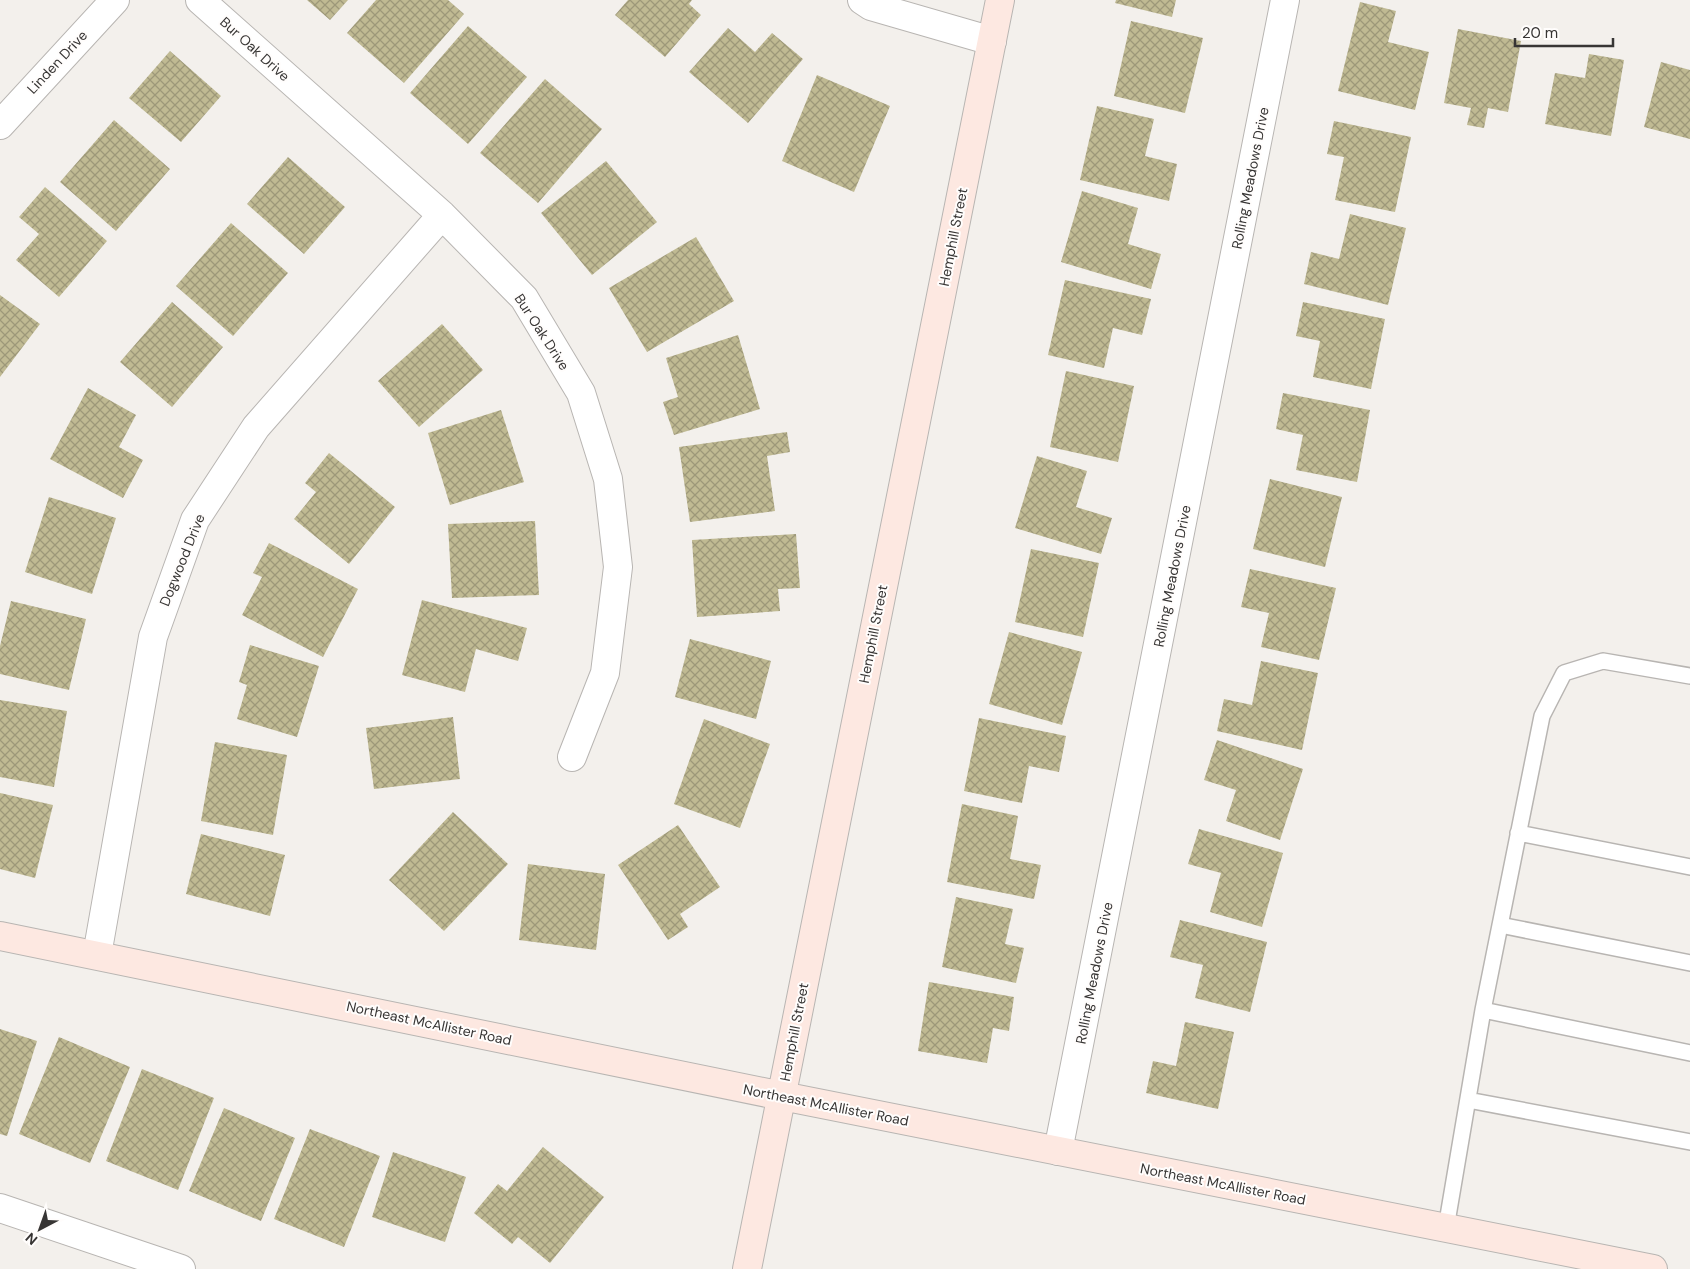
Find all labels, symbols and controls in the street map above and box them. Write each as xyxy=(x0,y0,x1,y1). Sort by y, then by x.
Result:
street label: Bur Oak Drive xyxy=(216,13,294,85)
scale bar xyxy=(1515,15,1612,47)
text: 20 m xyxy=(1522,23,1558,43)
street label: Linden Drive xyxy=(23,26,91,98)
street label: Rolling Meadows Drive xyxy=(1227,106,1273,250)
street label: Hemphill Street xyxy=(935,186,971,288)
street label: Bur Oak Drive xyxy=(511,290,573,374)
street label: Rolling Meadows Drive xyxy=(1149,504,1195,648)
street label: Dogwood Drive xyxy=(155,511,209,609)
street label: Hemphill Street xyxy=(855,583,891,685)
street label: Rolling Meadows Drive xyxy=(1071,901,1117,1045)
street label: Hemphill Street xyxy=(776,981,812,1083)
street label: Northeast McAllister Road xyxy=(345,997,513,1049)
street label: Northeast McAllister Road xyxy=(742,1080,910,1130)
street label: Northeast McAllister Road xyxy=(1139,1159,1307,1209)
north arrow xyxy=(15,1204,65,1254)
text: N xyxy=(22,1229,41,1249)

